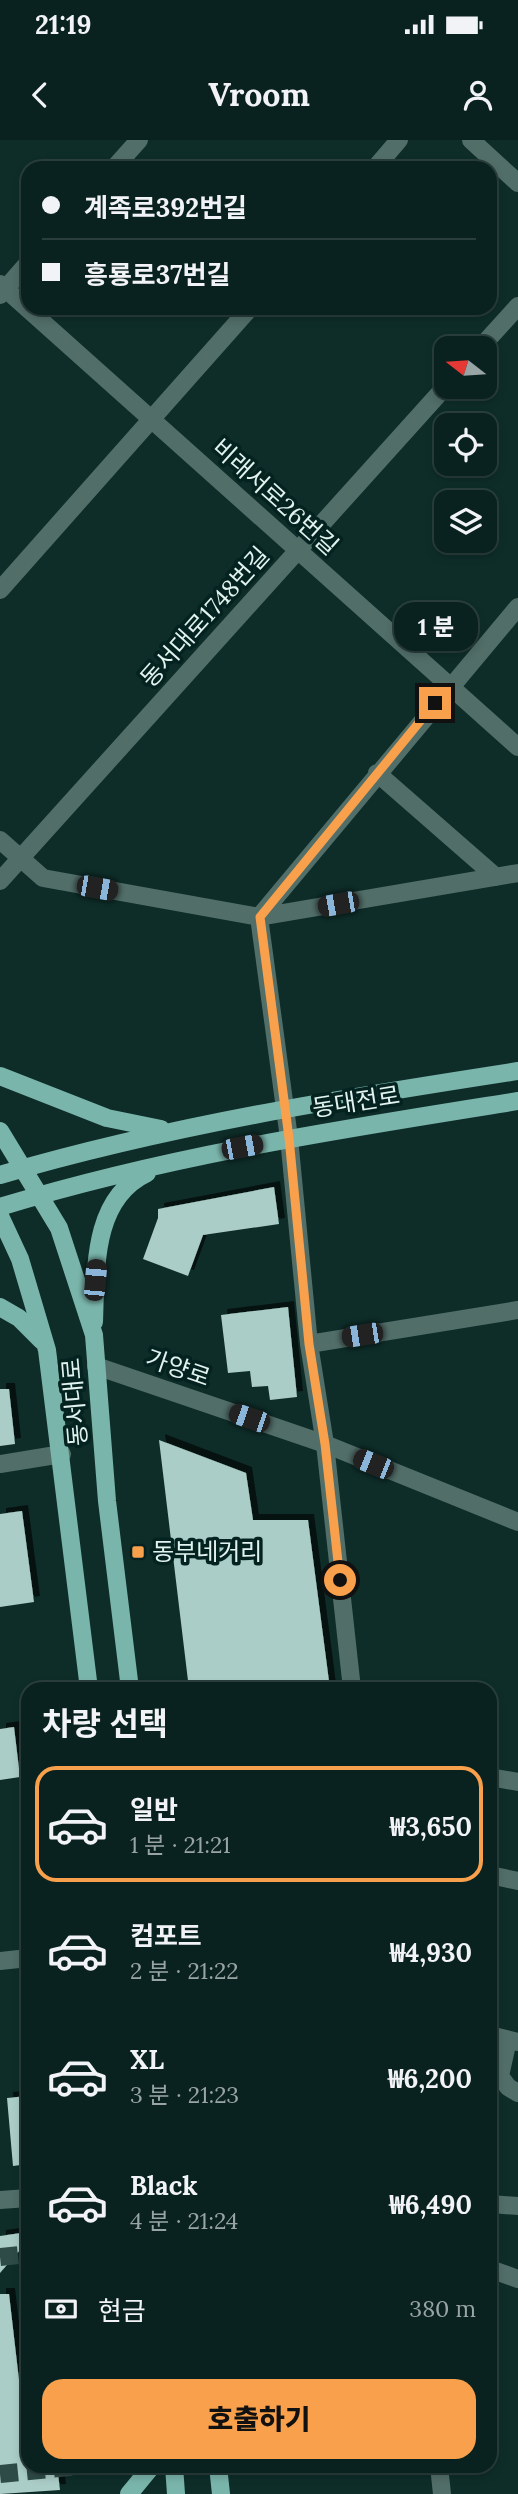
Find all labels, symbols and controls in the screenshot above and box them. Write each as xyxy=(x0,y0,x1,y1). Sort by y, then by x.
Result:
text: 21:19 xyxy=(35,8,91,41)
text: Vroom xyxy=(208,74,310,115)
icon: back xyxy=(21,76,59,114)
icon: person xyxy=(459,76,497,114)
text: 계족로392번길 xyxy=(84,191,247,224)
text: 흥룡로37번길 xyxy=(84,258,230,291)
north arrow xyxy=(434,336,497,399)
map controls xyxy=(434,336,497,553)
button: locate xyxy=(434,413,497,476)
street label: 비래서로26번길 xyxy=(206,432,345,561)
button: layers xyxy=(434,490,497,553)
street label: 동서대로1748번길 xyxy=(133,540,276,693)
callout: 1 분 xyxy=(393,602,477,650)
text: 1 분 xyxy=(418,612,454,641)
route end xyxy=(419,687,451,719)
car xyxy=(75,874,120,902)
car xyxy=(316,890,361,918)
street label: 동대전로 xyxy=(310,1079,402,1124)
car xyxy=(220,1133,265,1161)
car xyxy=(83,1258,108,1302)
car xyxy=(340,1321,385,1349)
street label: 가양로 xyxy=(142,1342,215,1393)
street label: 동서대로 xyxy=(55,1357,94,1447)
car xyxy=(226,1401,273,1435)
car xyxy=(350,1446,397,1482)
place label: 동부네거리 xyxy=(152,1536,262,1567)
marker: 동부네거리 xyxy=(130,1544,146,1560)
route start xyxy=(324,1564,356,1596)
text: 차량 선택 xyxy=(42,1703,168,1744)
icon: car xyxy=(46,1793,109,1856)
text: 일반 xyxy=(130,1793,178,1826)
text: ₩3,650 xyxy=(390,1810,472,1843)
text: 1 분 · 21:21 xyxy=(130,1830,231,1859)
icon: car xyxy=(46,1919,109,1982)
text: 컴포트 xyxy=(130,1919,202,1952)
text: ₩4,930 xyxy=(390,1936,472,1969)
text: 2 분 · 21:22 xyxy=(130,1956,239,1985)
text: XL xyxy=(130,2043,164,2076)
icon: car xyxy=(46,2045,109,2108)
text: ₩6,200 xyxy=(388,2062,472,2095)
text: 3 분 · 21:23 xyxy=(130,2080,239,2109)
text: Black xyxy=(130,2169,198,2202)
icon: car xyxy=(46,2171,109,2234)
text: ₩6,490 xyxy=(389,2188,472,2221)
text: 4 분 · 21:24 xyxy=(130,2206,238,2235)
icon: cash xyxy=(42,2290,80,2328)
text: 현금 xyxy=(98,2294,146,2327)
text: 380 m xyxy=(409,2294,476,2323)
button: 호출하기 xyxy=(42,2379,476,2459)

